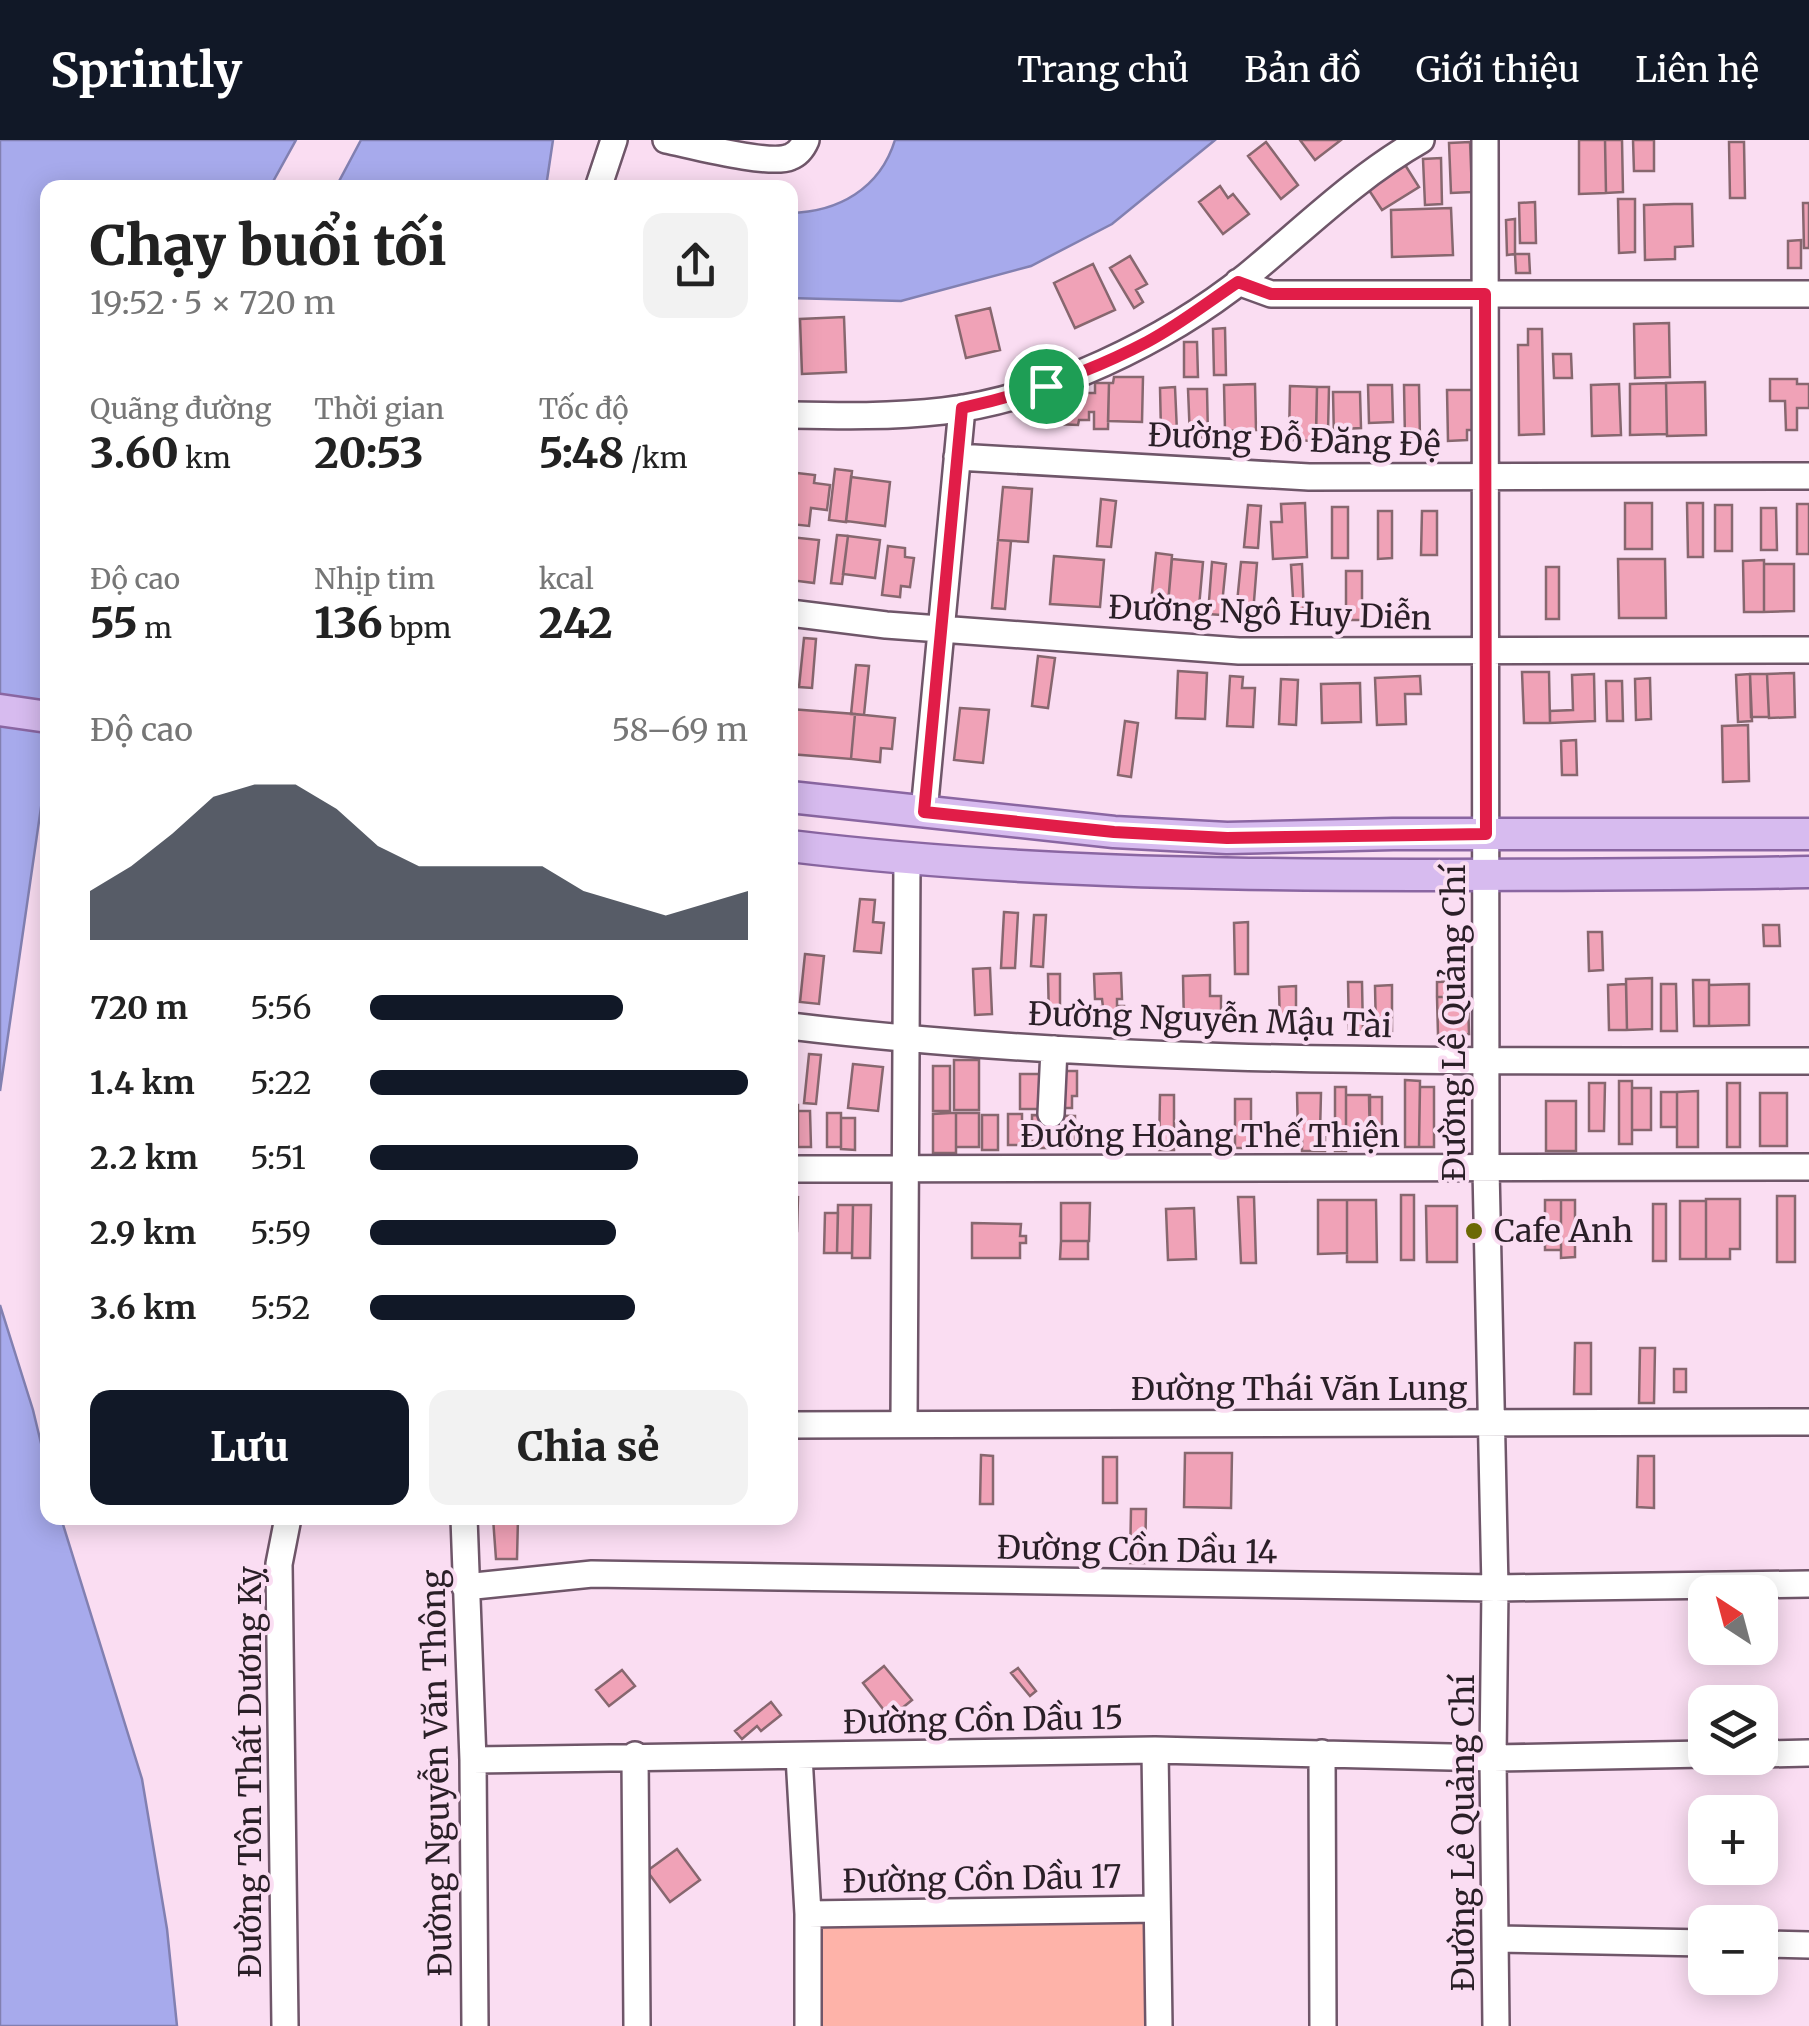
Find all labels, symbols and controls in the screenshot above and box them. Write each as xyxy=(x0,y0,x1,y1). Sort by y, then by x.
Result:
text: Sprintly xyxy=(50,40,242,100)
text: Trang chủ xyxy=(1017,48,1189,92)
text: Bản đồ xyxy=(1244,48,1361,92)
text: Giới thiệu xyxy=(1416,48,1580,92)
text: Liên hệ xyxy=(1635,48,1759,92)
text: Chạy buổi tối xyxy=(90,211,447,280)
button: share xyxy=(643,213,748,318)
text: 19:52 · 5 × 720 m xyxy=(90,283,335,323)
pin xyxy=(1004,344,1089,429)
icon: arrive xyxy=(1019,359,1074,414)
text: Quãng đường xyxy=(90,391,272,427)
text: Thời gian xyxy=(314,391,444,427)
text: Tốc độ xyxy=(539,391,629,427)
street label: Đường Đỗ Đăng Đệ xyxy=(1147,415,1441,465)
text: 3.60 xyxy=(90,427,179,479)
text: 20:53 xyxy=(314,427,424,479)
text: 5:48 xyxy=(539,427,624,479)
text: km xyxy=(179,440,231,476)
text: /km xyxy=(624,440,687,476)
text: Độ cao xyxy=(90,561,180,597)
text: Nhịp tim xyxy=(314,561,435,597)
text: kcal xyxy=(539,561,594,597)
street label: Đường Ngô Huy Diễn xyxy=(1107,587,1433,639)
text: 55 xyxy=(90,597,138,649)
text: 136 xyxy=(314,597,383,649)
text: 242 xyxy=(539,597,613,649)
text: m xyxy=(138,610,172,646)
text: bpm xyxy=(383,610,451,646)
text: Độ cao xyxy=(90,710,193,750)
text: 58–69 m xyxy=(611,710,748,750)
street label: Đường Lê Quảng Chí xyxy=(1434,864,1474,1182)
text: 720 m xyxy=(90,988,188,1028)
text: 5:56 xyxy=(250,988,312,1028)
street label: Đường Nguyễn Mậu Tài xyxy=(1027,994,1393,1046)
text: 1.4 km xyxy=(90,1063,195,1103)
text: 5:22 xyxy=(250,1063,312,1103)
street label: Đường Hoàng Thế Thiện xyxy=(1020,1116,1400,1156)
text: 2.2 km xyxy=(90,1138,198,1178)
text: 5:51 xyxy=(250,1138,306,1178)
place label: Cafe Anh xyxy=(1494,1211,1633,1251)
text: 2.9 km xyxy=(90,1213,196,1253)
text: 5:59 xyxy=(250,1213,311,1253)
marker: Cafe Anh xyxy=(1463,1220,1485,1242)
text: 3.6 km xyxy=(90,1288,196,1328)
text: 5:52 xyxy=(250,1288,311,1328)
street label: Đường Thái Văn Lung xyxy=(1131,1369,1467,1409)
button: Lưu xyxy=(90,1390,409,1505)
button: Chia sẻ xyxy=(429,1390,748,1505)
street label: Đường Cồn Dầu 14 xyxy=(996,1528,1278,1572)
street label: Đường Tôn Thất Dương Kỵ xyxy=(230,1566,270,1978)
street label: Đường Nguyễn Văn Thông xyxy=(413,1569,461,1977)
north arrow xyxy=(1688,1575,1778,1665)
map controls xyxy=(1688,1575,1778,1995)
street label: Đường Lê Quảng Chí xyxy=(1443,1674,1483,1992)
button: layers xyxy=(1688,1685,1778,1775)
street label: Đường Cồn Dầu 15 xyxy=(842,1698,1124,1742)
button: + xyxy=(1688,1795,1778,1885)
street label: Đường Cồn Dầu 17 xyxy=(842,1857,1122,1901)
button: − xyxy=(1688,1905,1778,1995)

